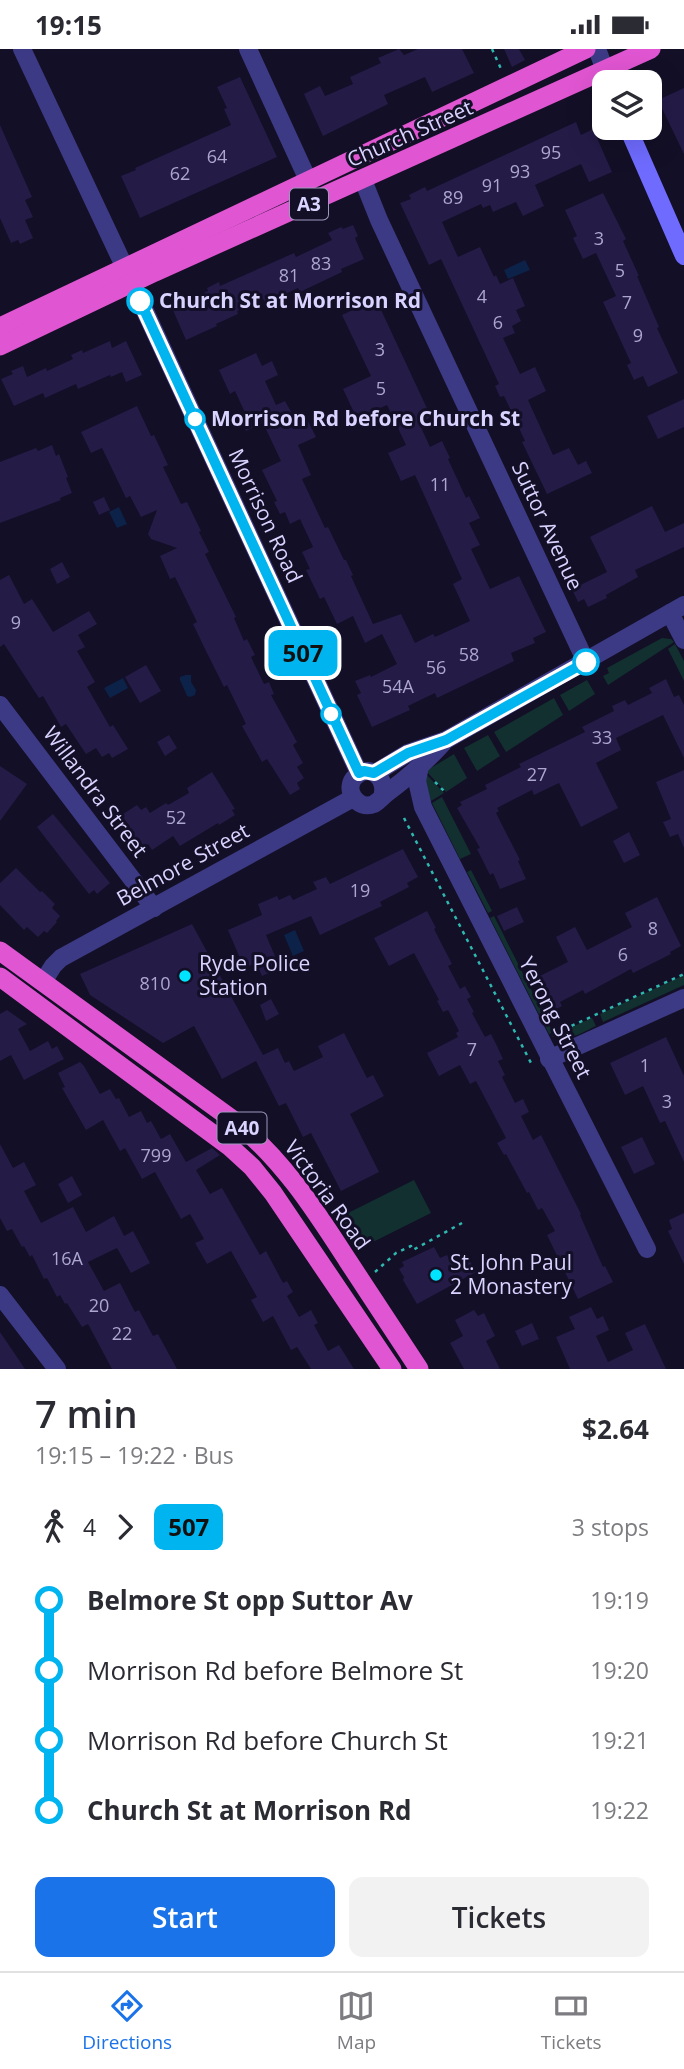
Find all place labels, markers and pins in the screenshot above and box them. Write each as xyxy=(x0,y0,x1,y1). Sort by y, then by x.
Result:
place label: Church St at Morrison Rd xyxy=(159,286,421,314)
marker: Church St at Morrison Rd xyxy=(127,288,153,314)
place label: Morrison Rd before Church St xyxy=(211,404,520,432)
marker: Morrison Rd before Church St xyxy=(185,409,205,429)
unlabelled marker xyxy=(573,649,599,675)
unlabelled marker xyxy=(321,704,341,724)
place label: Ryde Police Station xyxy=(199,949,310,1001)
marker: Ryde Police Station xyxy=(177,968,193,984)
place label: St. John Paul 2 Monastery xyxy=(450,1248,572,1300)
marker: St. John Paul 2 Monastery xyxy=(428,1267,444,1283)

